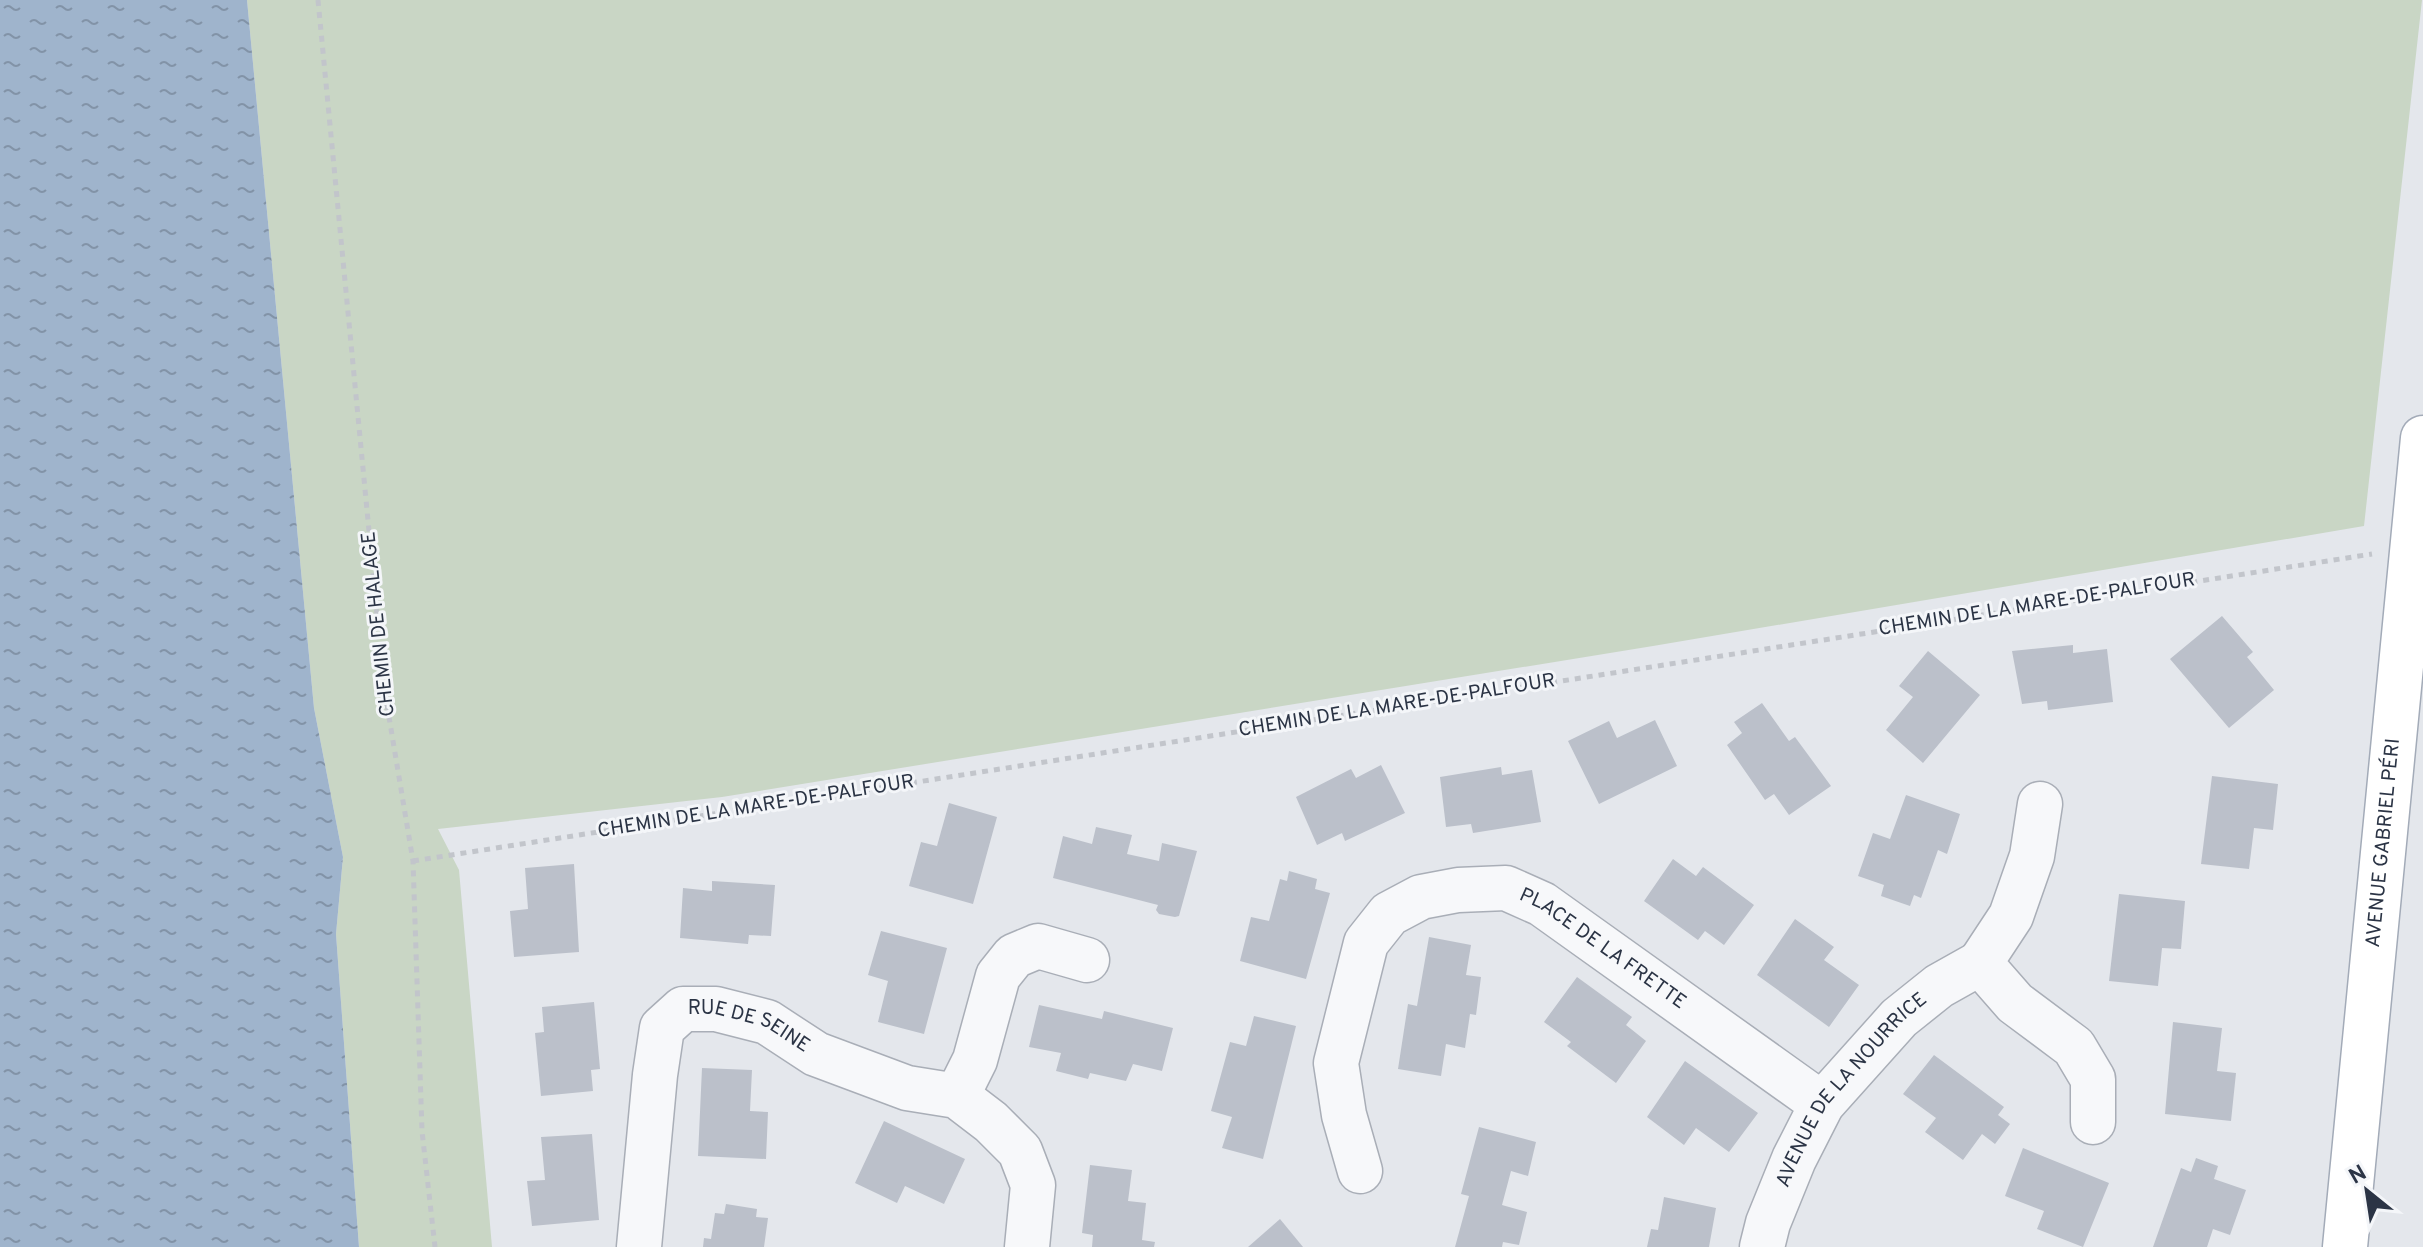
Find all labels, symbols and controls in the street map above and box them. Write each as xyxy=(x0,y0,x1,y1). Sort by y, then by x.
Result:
street label: CHEMIN DE HALAGE xyxy=(356,530,402,718)
street label: CHEMIN DE LA MARE-DE-PALFOUR xyxy=(1877,567,2197,643)
street label: CHEMIN DE LA MARE-DE-PALFOUR xyxy=(1237,668,1557,744)
street label: AVENUE GABRIEL PÉRI xyxy=(2361,737,2407,949)
street label: CHEMIN DE LA MARE-DE-PALFOUR xyxy=(596,769,916,845)
street label: PLACE DE LA FRETTE xyxy=(1515,883,1691,1016)
street label: AVENUE DE LA NOURRICE xyxy=(1771,987,1933,1191)
street label: RUE DE SEINE xyxy=(688,996,815,1059)
north arrow xyxy=(2327,1151,2407,1231)
text: N xyxy=(2345,1160,2372,1191)

